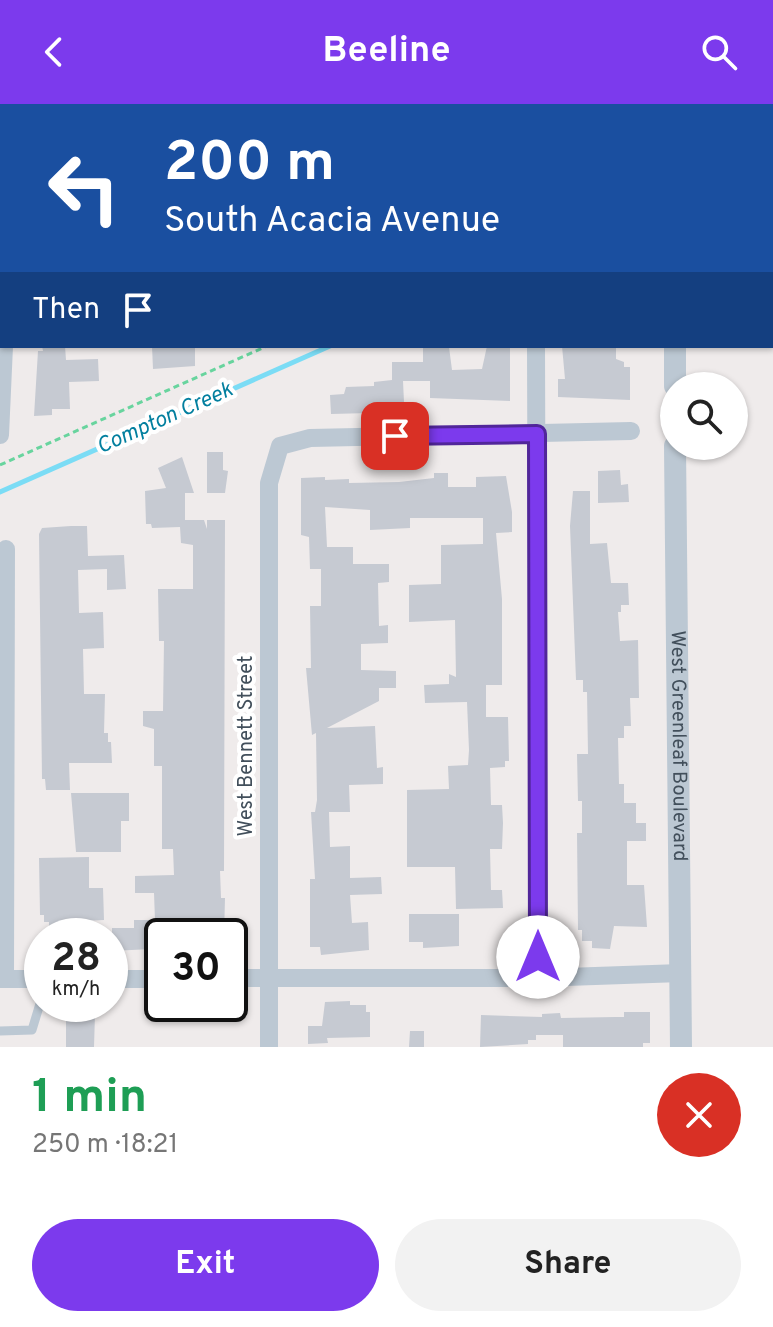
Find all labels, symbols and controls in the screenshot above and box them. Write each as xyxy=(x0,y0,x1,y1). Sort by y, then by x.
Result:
text: Beeline xyxy=(322,29,451,75)
icon: back xyxy=(32,30,76,74)
icon: search xyxy=(697,30,741,74)
text: 200 m xyxy=(164,130,335,200)
icon: left xyxy=(32,136,136,240)
text: South Acacia Avenue xyxy=(164,199,500,245)
icon: arrive xyxy=(116,288,160,332)
text: Then xyxy=(32,292,100,329)
map controls xyxy=(660,372,748,460)
button: search xyxy=(660,372,748,460)
water label: Compton Creek xyxy=(93,377,238,461)
pin xyxy=(361,402,429,470)
icon: arrive xyxy=(373,414,417,458)
street label: West Greenleaf Boulevard xyxy=(664,630,692,862)
street label: West Bennett Street xyxy=(234,656,260,836)
position arrow xyxy=(496,915,580,999)
speed limit sign: 30 xyxy=(144,918,248,1022)
text: 28 xyxy=(51,935,101,985)
text: km/h xyxy=(52,977,100,1003)
text: 1 min xyxy=(32,1069,147,1129)
button: close xyxy=(657,1073,741,1157)
text: 250 m · 18:21 xyxy=(32,1129,178,1162)
button: Exit xyxy=(32,1219,379,1311)
button: Share xyxy=(395,1219,741,1311)

